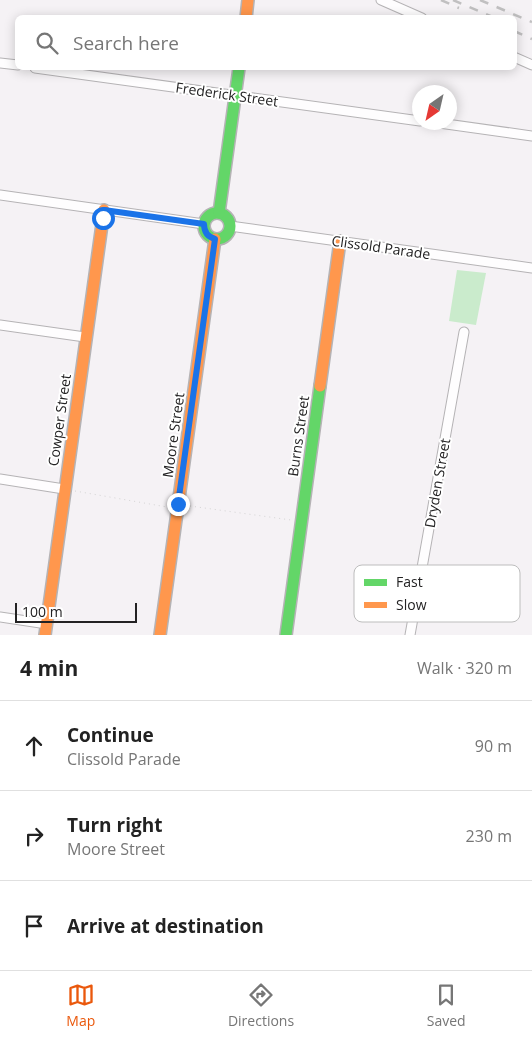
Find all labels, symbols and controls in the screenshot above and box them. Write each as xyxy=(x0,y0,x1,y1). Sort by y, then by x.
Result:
search box xyxy=(15,15,517,70)
icon: search xyxy=(33,29,61,57)
text: Search here xyxy=(73,30,179,56)
street label: Frederick Street xyxy=(175,77,279,111)
north arrow xyxy=(412,85,457,130)
route start xyxy=(92,207,115,230)
street label: Clissold Parade xyxy=(330,231,432,263)
street label: Cowper Street xyxy=(43,373,75,467)
street label: Moore Street xyxy=(158,391,188,479)
street label: Burns Street xyxy=(283,394,313,478)
street label: Dryden Street xyxy=(420,437,454,529)
route end xyxy=(167,493,190,516)
legend xyxy=(354,565,520,622)
text: Fast xyxy=(396,572,423,591)
text: Slow xyxy=(396,595,427,614)
scale bar xyxy=(15,600,138,623)
text: 100 m xyxy=(22,602,63,621)
text: 4 min xyxy=(20,654,78,682)
text: Walk · 320 m xyxy=(417,657,512,679)
text: Continue xyxy=(67,722,154,748)
icon: ahead xyxy=(20,732,48,760)
text: 90 m xyxy=(475,735,512,757)
text: Clissold Parade xyxy=(67,748,181,770)
text: Turn right xyxy=(67,812,162,838)
icon: right xyxy=(20,822,48,850)
text: 230 m xyxy=(466,825,512,847)
text: Moore Street xyxy=(67,838,165,860)
icon: arrive xyxy=(20,912,48,940)
text: Arrive at destination xyxy=(67,913,264,939)
tab: Map xyxy=(66,981,95,1030)
tab: Directions xyxy=(228,981,294,1030)
tab: Saved xyxy=(427,981,466,1030)

